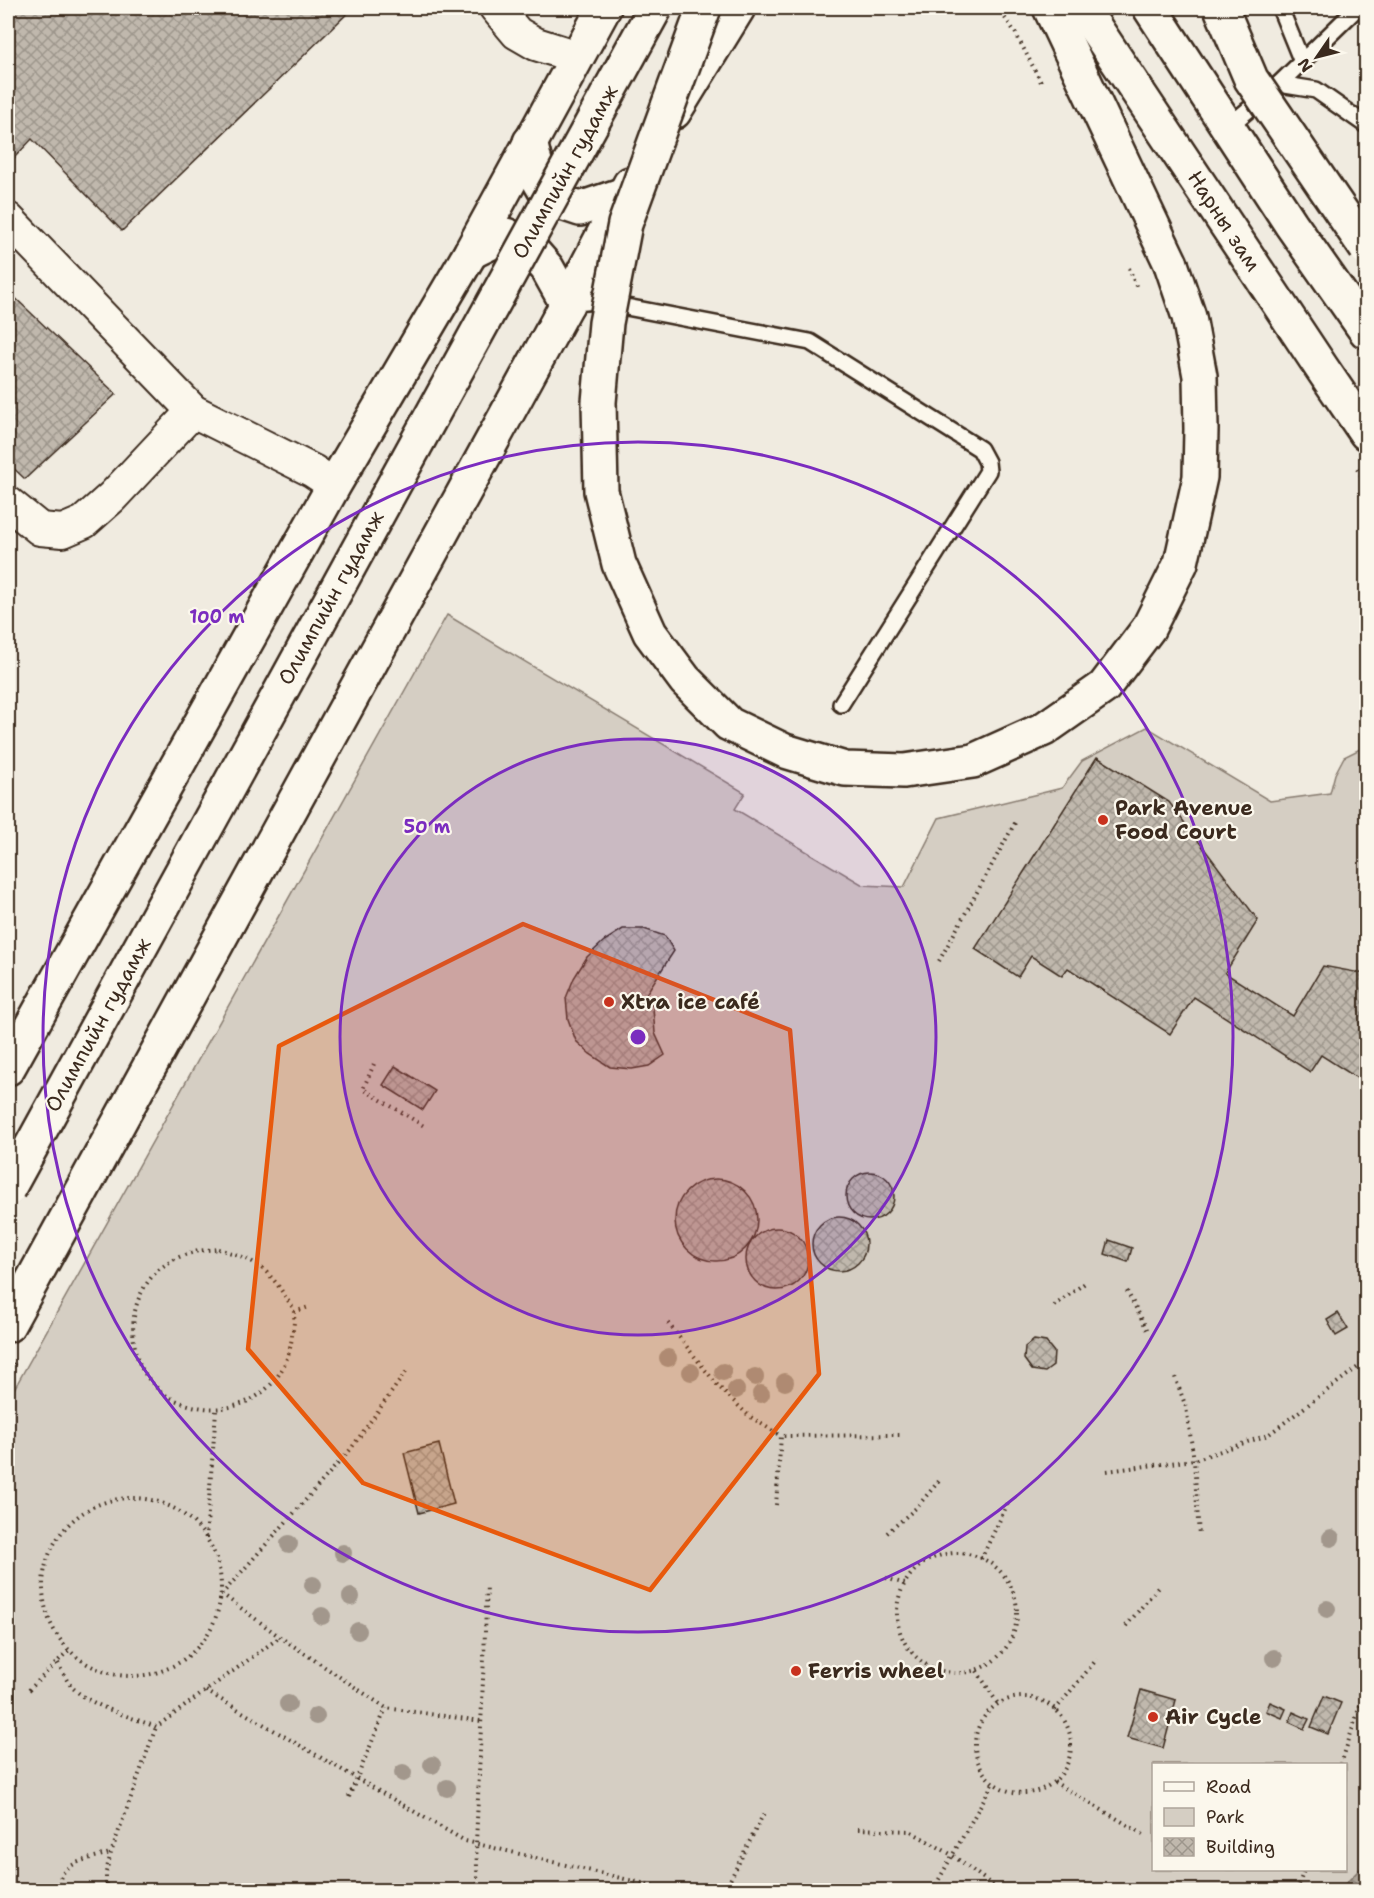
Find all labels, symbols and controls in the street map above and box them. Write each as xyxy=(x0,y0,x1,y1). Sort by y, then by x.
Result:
north arrow xyxy=(1287,27,1347,87)
text: N xyxy=(1293,54,1317,77)
street label: Олимпийн гудамж xyxy=(506,80,625,264)
street label: Нарны зам xyxy=(1181,165,1267,277)
street label: Олимпийн гудамж xyxy=(272,506,391,690)
text: 100 m xyxy=(189,605,245,629)
place label: Park Avenue Food Court xyxy=(1115,794,1253,846)
marker: Park Avenue Food Court xyxy=(1096,813,1110,827)
text: 50 m xyxy=(404,815,451,839)
street label: Олимпийн гудамж xyxy=(39,933,158,1117)
place label: Xtra ice café xyxy=(621,988,760,1016)
marker: Xtra ice café xyxy=(602,995,616,1009)
centre of rings xyxy=(628,1027,648,1047)
place label: Ferris wheel xyxy=(808,1657,944,1685)
marker: Ferris wheel xyxy=(789,1664,803,1678)
place label: Air Cycle xyxy=(1165,1703,1262,1731)
marker: Air Cycle xyxy=(1146,1710,1160,1724)
legend xyxy=(1152,1763,1347,1871)
text: Road xyxy=(1206,1775,1251,1799)
text: Park xyxy=(1206,1805,1245,1829)
text: Building xyxy=(1206,1835,1275,1859)

